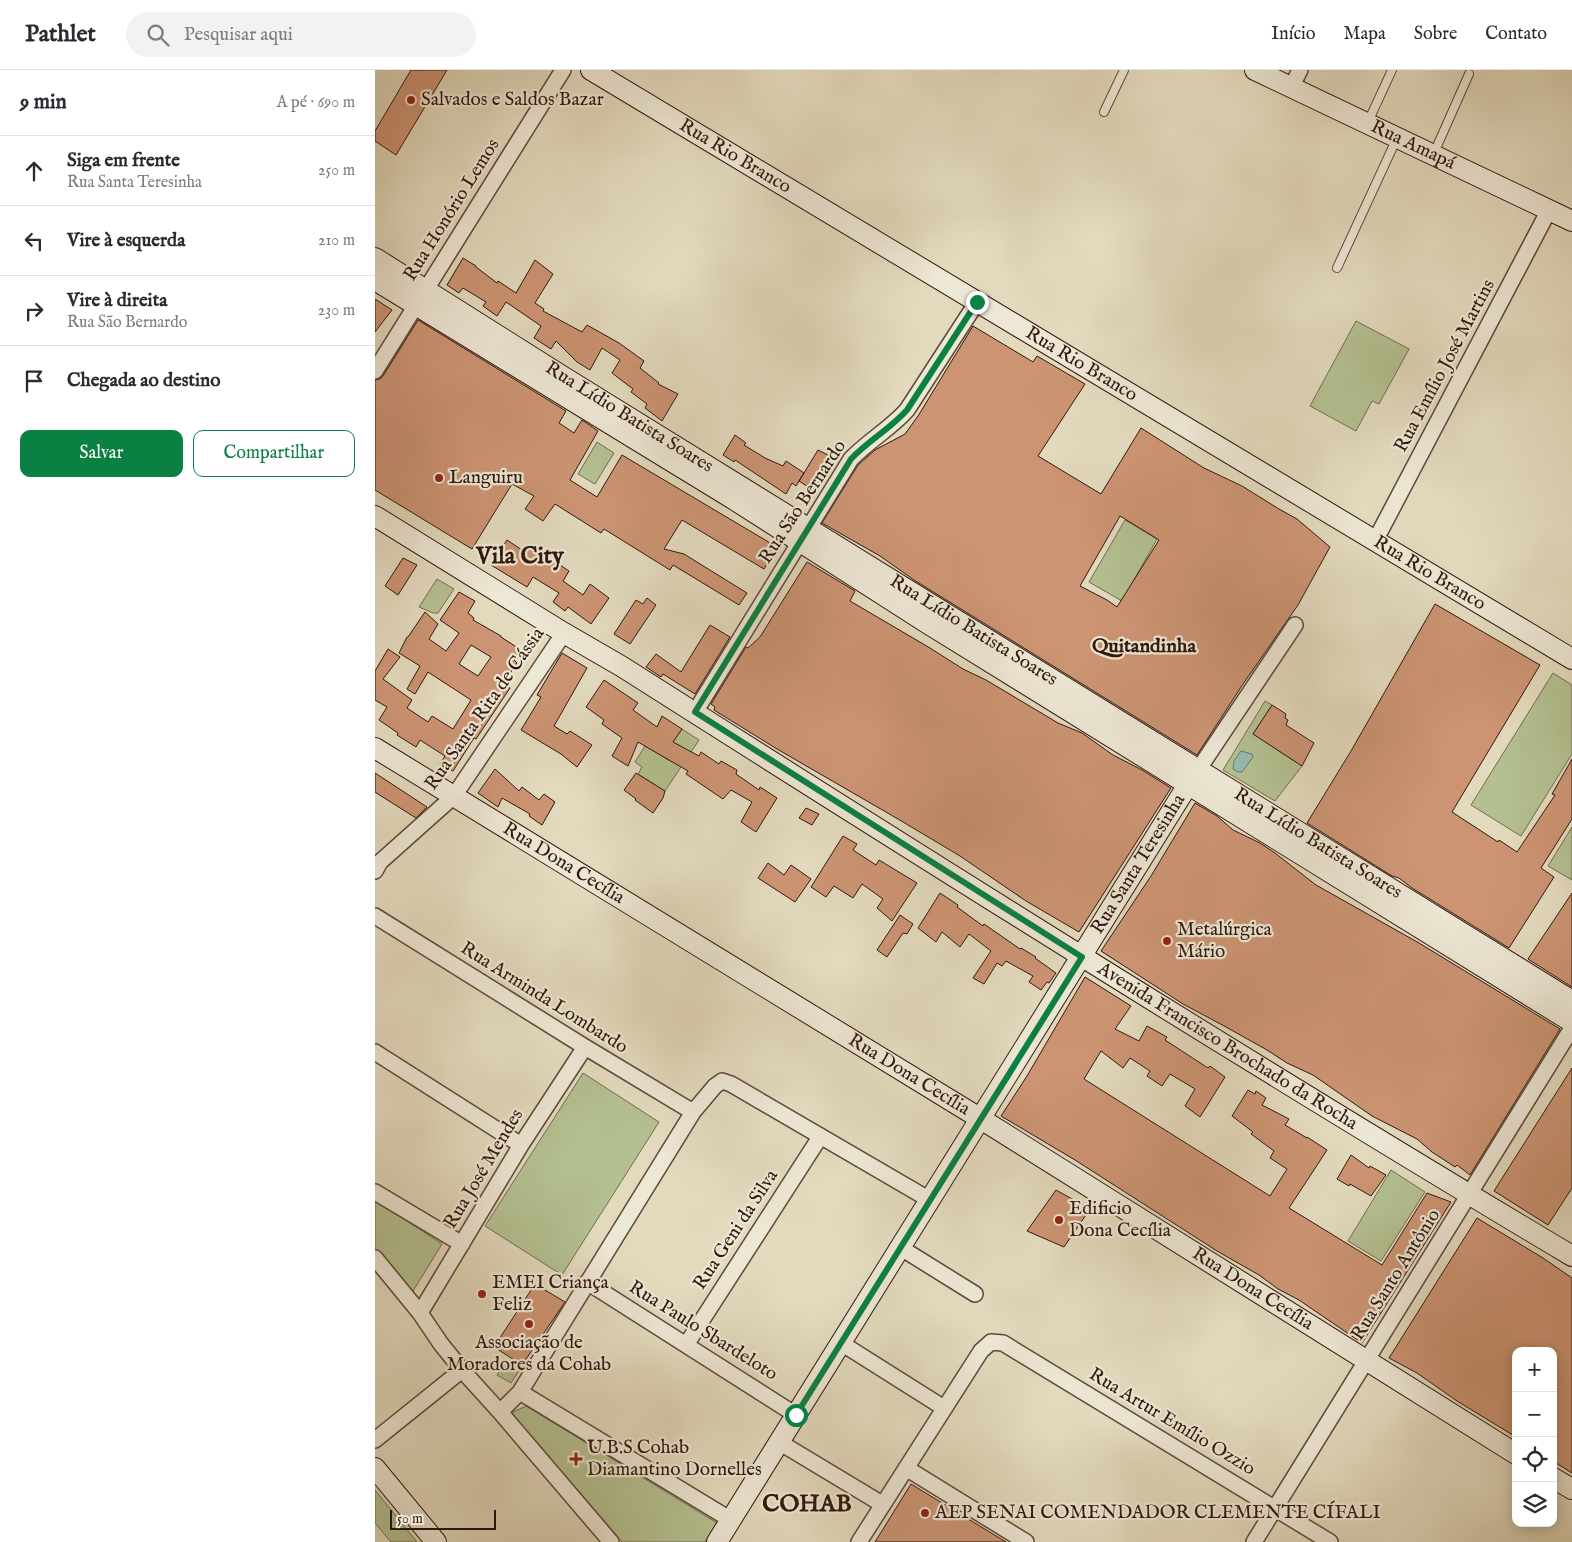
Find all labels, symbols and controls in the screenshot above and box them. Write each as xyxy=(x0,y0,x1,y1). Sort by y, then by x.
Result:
search box xyxy=(126,12,476,57)
text: Pathlet xyxy=(25,19,96,50)
icon: search xyxy=(144,21,172,49)
text: Pesquisar aqui xyxy=(184,23,293,47)
text: Início xyxy=(1271,23,1316,46)
text: Mapa xyxy=(1344,23,1386,46)
text: Sobre xyxy=(1414,23,1457,46)
text: Contato xyxy=(1485,23,1547,46)
place label: Salvados e Saldos Bazar xyxy=(421,88,604,112)
text: 9 min xyxy=(20,89,67,116)
text: A pé · 690 m xyxy=(277,93,355,113)
marker: Salvados e Saldos Bazar xyxy=(405,94,417,106)
street label: Rua Rio Branco xyxy=(675,114,796,199)
street label: Rua Amapá xyxy=(1367,115,1460,176)
street label: Rua Honório Lemos xyxy=(399,134,505,286)
text: Siga em frente xyxy=(67,149,180,173)
icon: ahead xyxy=(20,157,48,185)
text: 250 m xyxy=(318,161,355,181)
text: Rua Santa Teresinha xyxy=(67,173,202,193)
icon: left xyxy=(20,227,48,255)
text: Vire à esquerda xyxy=(67,229,185,253)
text: 210 m xyxy=(318,231,355,251)
street label: Rua Emílio José Martins xyxy=(1389,275,1501,457)
text: Vire à direita xyxy=(67,289,167,313)
route end xyxy=(966,291,989,314)
icon: right xyxy=(20,297,48,325)
text: 230 m xyxy=(318,301,355,321)
text: Rua São Bernardo xyxy=(67,313,187,333)
street label: Rua Rio Branco xyxy=(1021,322,1142,407)
street label: Rua Lídio Batista Soares xyxy=(541,356,718,479)
icon: arrive xyxy=(20,367,48,395)
text: Chegada ao destino xyxy=(67,369,220,393)
button: Salvar xyxy=(20,430,183,477)
button: Compartilhar xyxy=(193,430,355,477)
street label: Rua São Bernardo xyxy=(754,436,852,568)
place label: Languiru xyxy=(449,466,523,490)
marker: Languiru xyxy=(433,472,445,484)
street label: Rua Rio Branco xyxy=(1369,531,1490,616)
district label: Vila City xyxy=(475,541,565,572)
street label: Rua Lídio Batista Soares xyxy=(885,570,1062,692)
street label: Rua Santa Rita de Cássia xyxy=(420,622,551,795)
district label: Quitandinha xyxy=(1092,634,1196,659)
street label: Rua Lídio Batista Soares xyxy=(1229,783,1406,905)
street label: Rua Santa Teresinha xyxy=(1086,789,1191,939)
street label: Rua Dona Cecília xyxy=(498,817,630,910)
place label: Metalúrgica Mário xyxy=(1177,918,1273,964)
marker: Metalúrgica Mário xyxy=(1161,935,1173,947)
street label: Rua Arminda Lombardo xyxy=(456,937,632,1059)
street label: Avenida Francisco Brochado da Rocha xyxy=(1092,957,1363,1136)
street label: Rua Dona Cecília xyxy=(843,1028,975,1122)
street label: Rua José Mendes xyxy=(439,1105,529,1233)
street label: Rua Geni da Silva xyxy=(688,1165,784,1295)
place label: Edificio Dona Cecília xyxy=(1069,1197,1172,1243)
street label: Rua Santo Antônio xyxy=(1346,1205,1446,1345)
marker: Edificio Dona Cecília xyxy=(1053,1214,1065,1226)
street label: Rua Dona Cecília xyxy=(1187,1242,1318,1336)
place label: EMEI Criança Feliz xyxy=(492,1271,610,1317)
street label: Rua Paulo Sbardeloto xyxy=(624,1276,782,1386)
marker: EMEI Criança Feliz xyxy=(476,1288,488,1300)
marker: Associação de Moradores da Cohab xyxy=(523,1318,535,1330)
place label: Associação de Moradores da Cohab xyxy=(447,1331,611,1377)
map controls xyxy=(1512,1347,1557,1527)
button: + xyxy=(1512,1347,1557,1392)
street label: Rua Artur Emílio Ozzio xyxy=(1084,1363,1260,1481)
button: − xyxy=(1512,1392,1557,1437)
route start xyxy=(785,1404,808,1427)
place label: U.B.S Cohab Diamantino Dornelles xyxy=(587,1436,762,1482)
button: locate xyxy=(1512,1437,1557,1482)
marker: U.B.S Cohab Diamantino Dornelles xyxy=(569,1452,583,1466)
button: layers xyxy=(1512,1482,1557,1527)
district label: COHAB xyxy=(762,1489,852,1520)
place label: AEP SENAI COMENDADOR CLEMENTE CÍFALI xyxy=(934,1500,1381,1525)
scale bar xyxy=(390,1507,496,1530)
marker: AEP SENAI COMENDADOR CLEMENTE CÍFALI xyxy=(919,1507,931,1519)
text: 50 m xyxy=(397,1510,423,1528)

